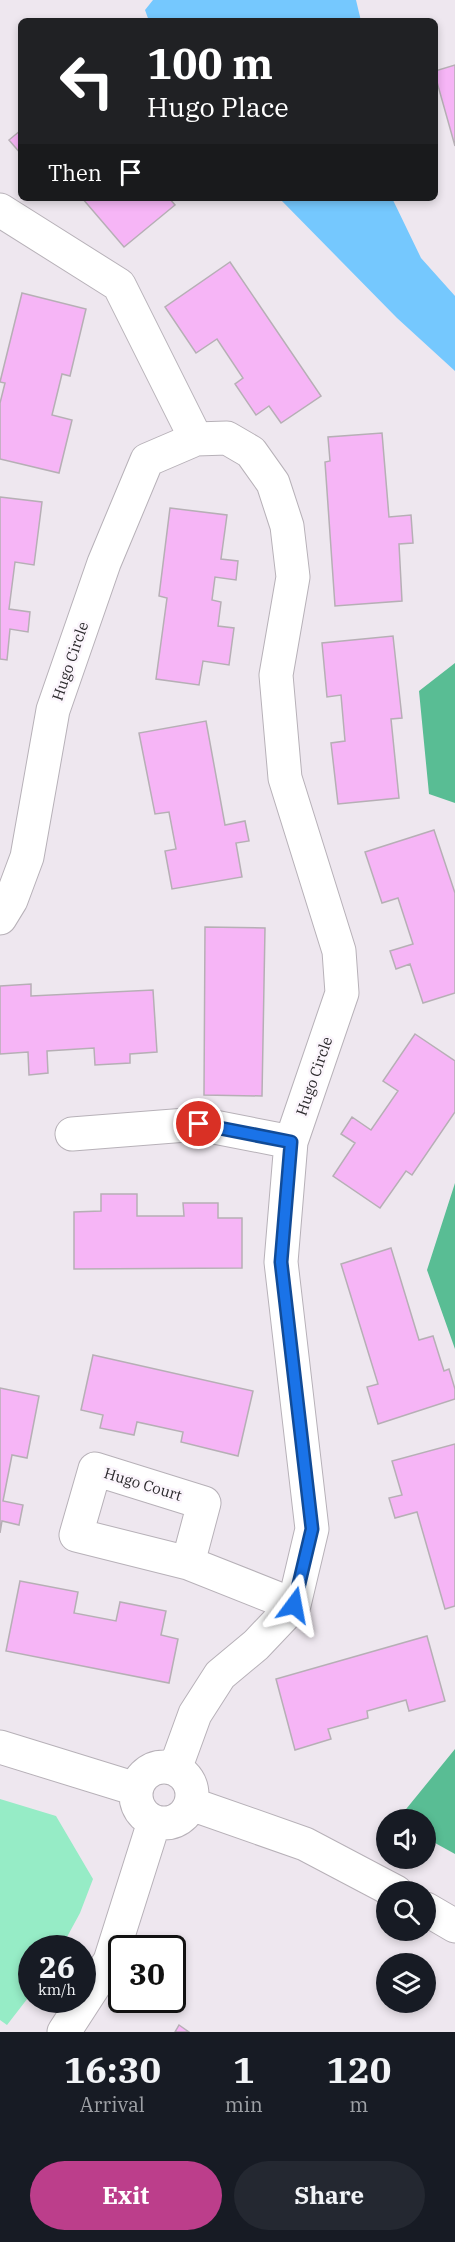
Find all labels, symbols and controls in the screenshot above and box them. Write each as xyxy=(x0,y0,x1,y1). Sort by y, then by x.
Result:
text: 100 m xyxy=(147,36,273,91)
icon: left xyxy=(48,42,126,120)
text: Hugo Place xyxy=(147,89,289,124)
icon: arrive xyxy=(114,156,147,189)
text: Then xyxy=(48,158,102,187)
street label: Hugo Circle xyxy=(48,619,92,703)
street label: Hugo Circle xyxy=(292,1034,336,1118)
pin xyxy=(173,1098,224,1149)
icon: arrive xyxy=(182,1107,215,1140)
street label: Hugo Court xyxy=(102,1463,184,1505)
position arrow xyxy=(262,1573,326,1637)
map controls xyxy=(376,1809,436,2013)
button: sound xyxy=(376,1809,436,1869)
button: search xyxy=(376,1881,436,1941)
speed limit sign: 30 xyxy=(108,1935,186,2013)
text: 26 xyxy=(39,1947,75,1986)
button: layers xyxy=(376,1953,436,2013)
text: km/h xyxy=(38,1980,76,1999)
text: 16:30 xyxy=(64,2046,161,2093)
text: 1 xyxy=(233,2046,255,2093)
text: 120 xyxy=(326,2046,391,2093)
text: Arrival xyxy=(80,2091,145,2118)
text: min xyxy=(225,2091,263,2118)
text: m xyxy=(349,2091,368,2118)
button: Exit xyxy=(30,2161,222,2230)
button: Share xyxy=(234,2161,425,2230)

